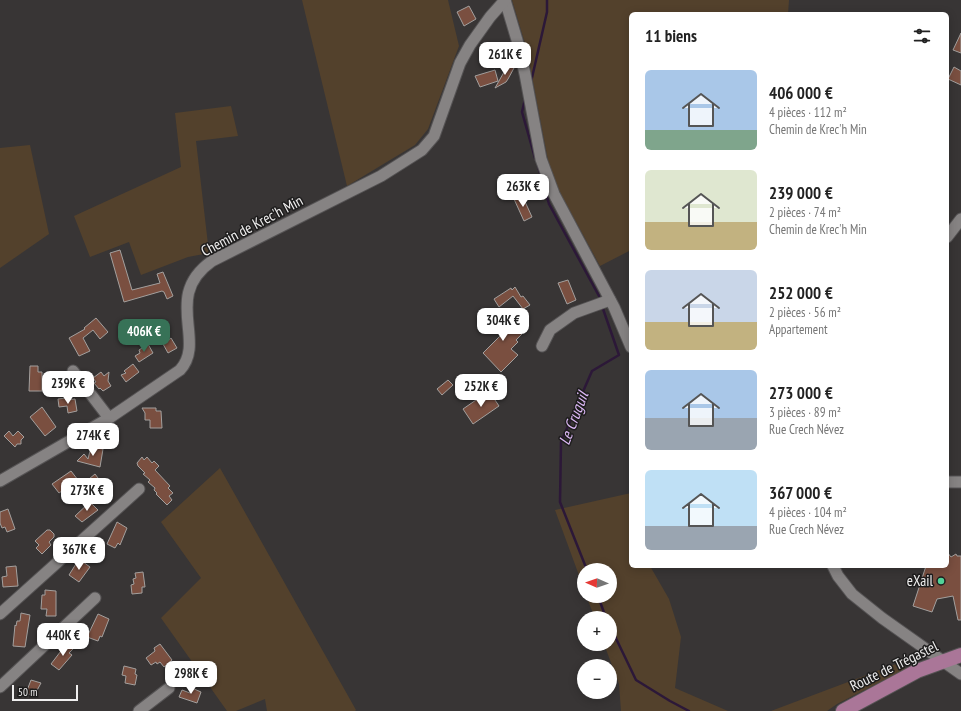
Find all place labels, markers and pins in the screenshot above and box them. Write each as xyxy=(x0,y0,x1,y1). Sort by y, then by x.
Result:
pin: 261K € xyxy=(472,42,538,76)
pin: 263K € xyxy=(490,174,556,208)
pin: 304K € xyxy=(470,308,536,342)
pin: 406K € xyxy=(111,319,177,353)
pin: 239K € xyxy=(35,371,101,405)
pin: 252K € xyxy=(448,374,514,408)
pin: 274K € xyxy=(60,423,126,457)
pin: 273K € xyxy=(54,478,120,512)
pin: 367K € xyxy=(46,537,112,571)
place label: eXail xyxy=(907,571,933,590)
marker: eXail xyxy=(936,576,946,586)
pin: 440K € xyxy=(30,623,96,657)
pin: 298K € xyxy=(158,661,224,695)

